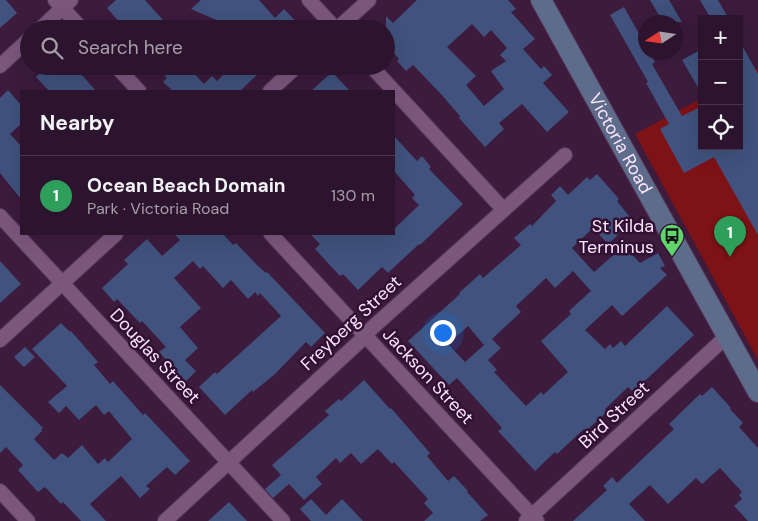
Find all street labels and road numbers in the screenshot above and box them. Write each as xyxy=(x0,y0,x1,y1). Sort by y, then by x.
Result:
street label: Victoria Road xyxy=(583,89,658,198)
street label: Freyberg Street xyxy=(295,270,407,376)
street label: Douglas Street xyxy=(105,303,205,409)
street label: Jackson Street xyxy=(377,323,479,429)
street label: Bird Street xyxy=(573,376,655,454)

